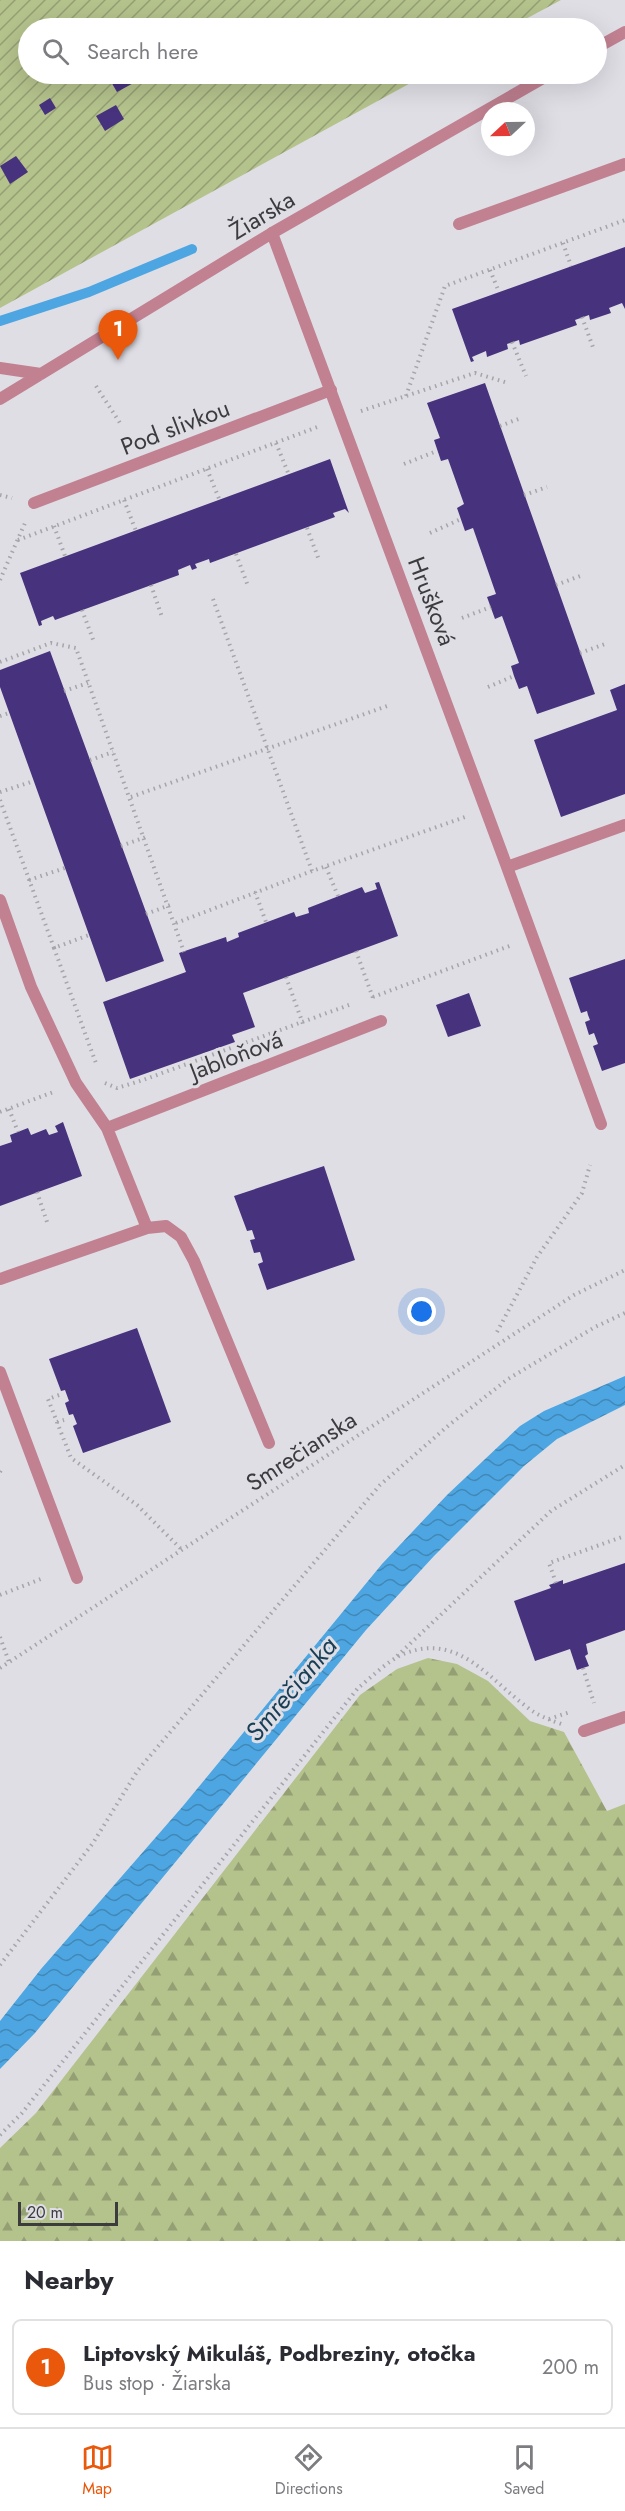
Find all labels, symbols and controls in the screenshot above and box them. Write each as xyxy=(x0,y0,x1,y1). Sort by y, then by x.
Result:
search box xyxy=(18,18,607,84)
icon: search xyxy=(39,35,72,68)
text: Search here xyxy=(87,35,198,67)
north arrow xyxy=(481,102,535,156)
street label: Žiarska xyxy=(223,182,301,248)
pin: 1 xyxy=(98,310,138,360)
street label: Pod slivkou xyxy=(115,390,235,464)
street label: Hrušková xyxy=(399,551,465,651)
street label: Jabloňová xyxy=(182,1021,288,1090)
your location xyxy=(407,1297,436,1326)
street label: Smrečianska xyxy=(239,1402,363,1500)
water label: Smrečianka xyxy=(236,1628,347,1750)
scale bar xyxy=(18,2199,118,2226)
text: 20 m xyxy=(27,2201,63,2224)
text: Nearby xyxy=(24,2261,113,2299)
text: Liptovský Mikuláš, Podbreziny, otočka xyxy=(83,2337,476,2369)
text: 1 xyxy=(40,2353,51,2382)
text: 200 m xyxy=(542,2353,599,2382)
text: Bus stop · Žiarska xyxy=(83,2369,231,2398)
tab: Map xyxy=(81,2441,114,2500)
tab: Directions xyxy=(275,2441,343,2500)
tab: Saved xyxy=(504,2441,544,2500)

